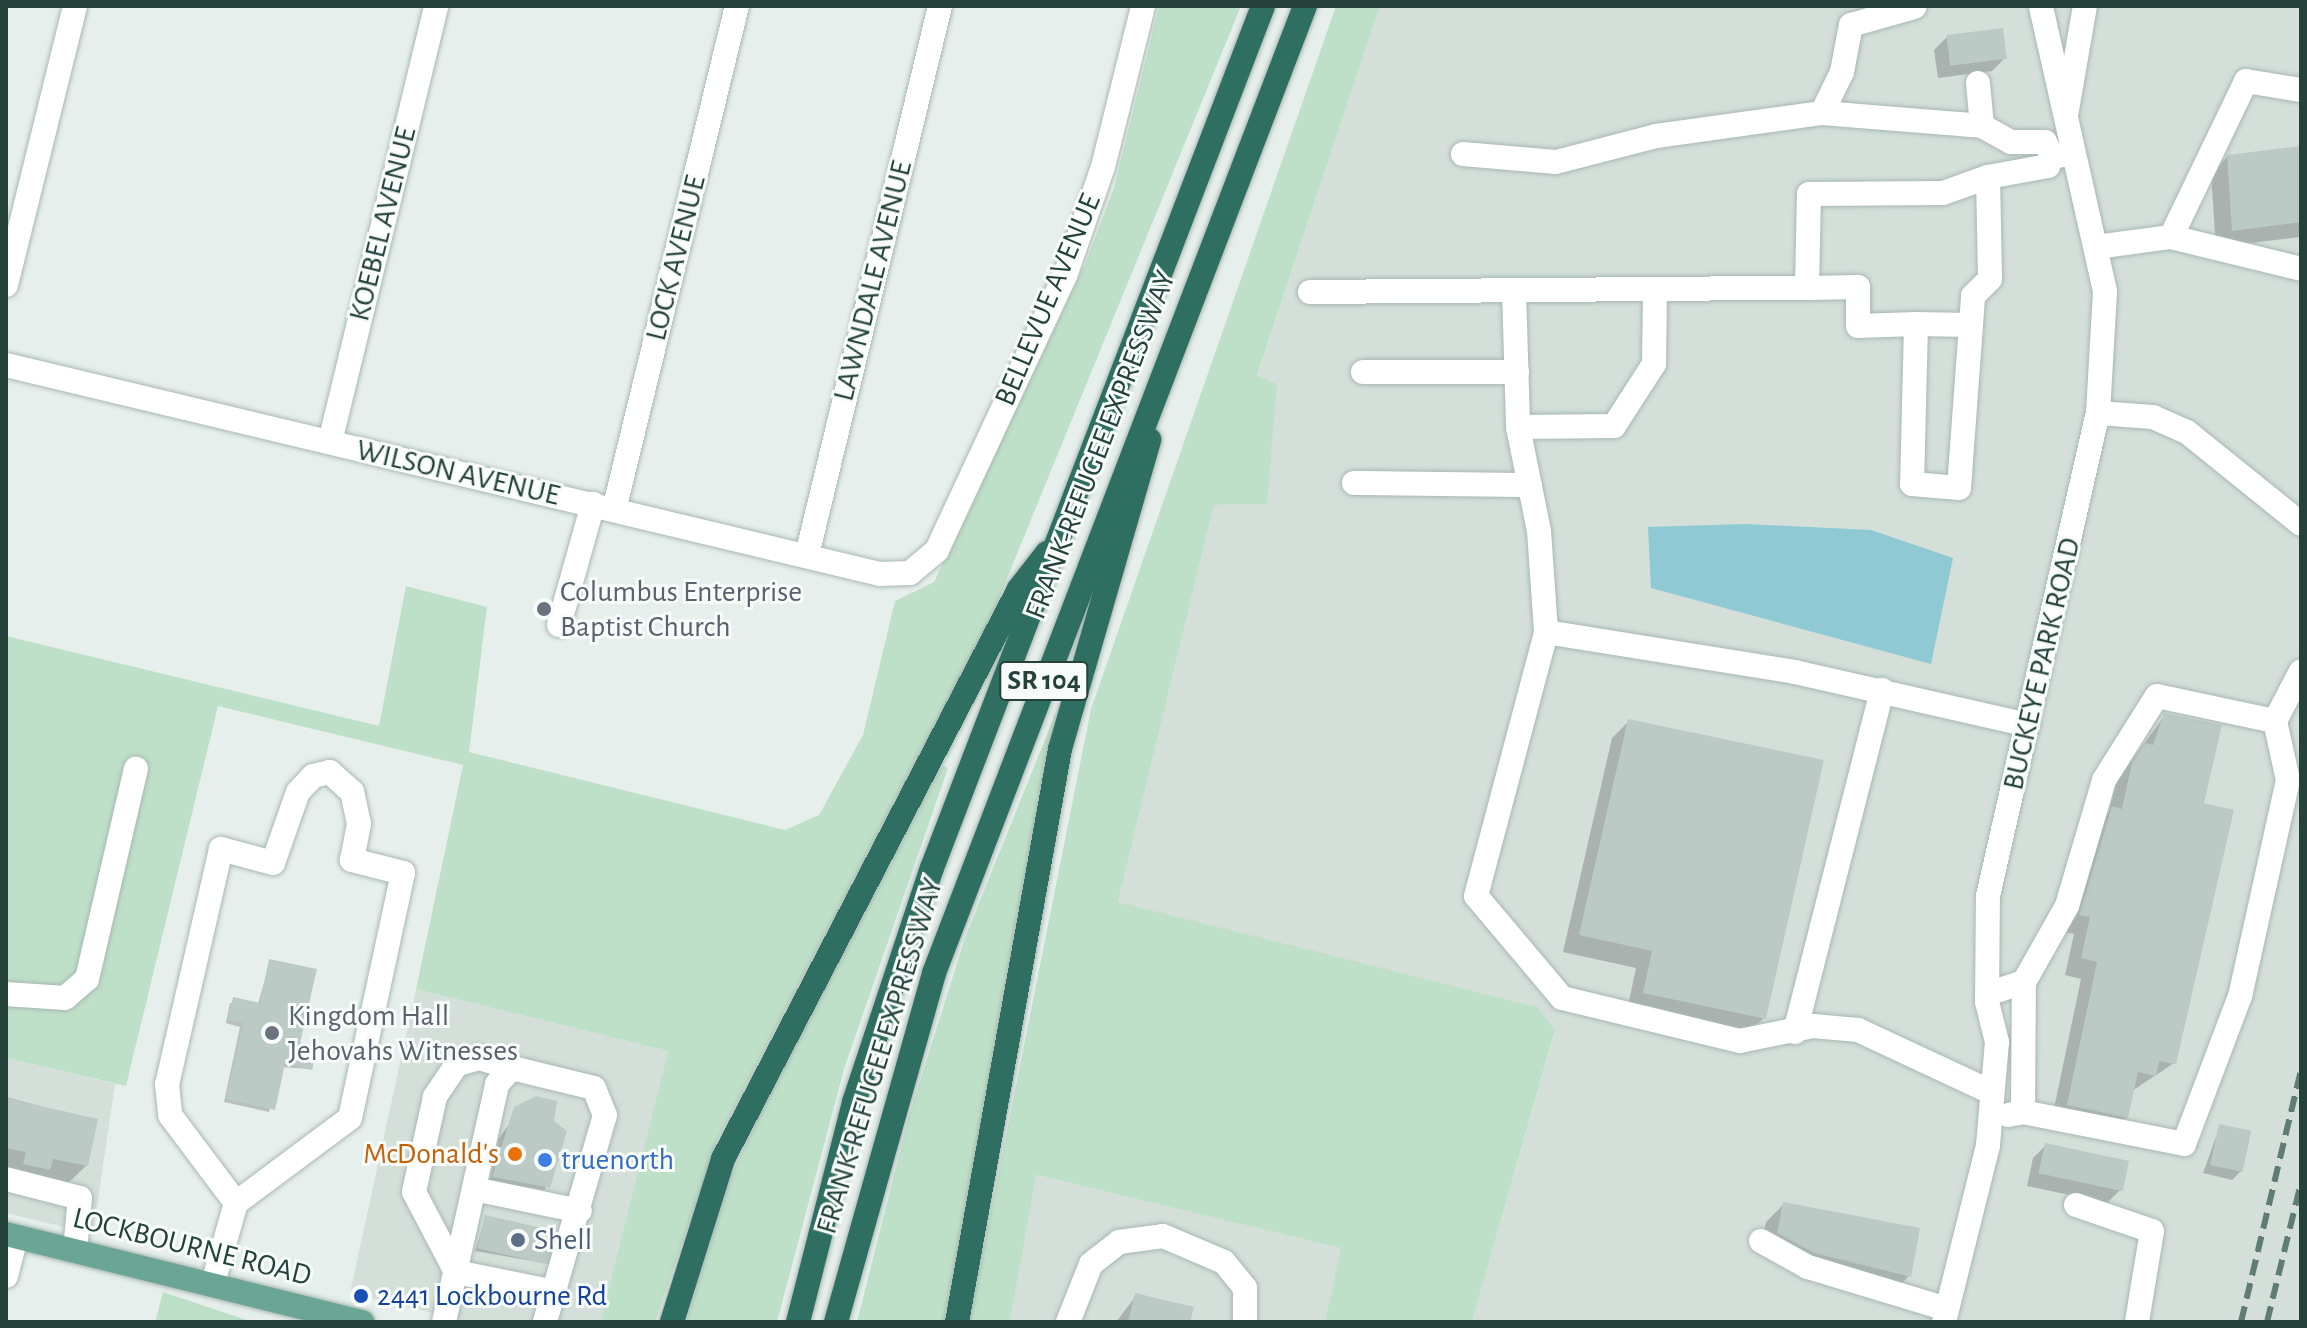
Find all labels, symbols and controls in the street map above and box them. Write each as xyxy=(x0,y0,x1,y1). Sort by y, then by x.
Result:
street label: KOEBEL AVENUE xyxy=(341,123,425,325)
street label: LAWNDALE AVENUE xyxy=(826,157,920,405)
street label: LOCK AVENUE xyxy=(638,172,714,344)
street label: BELLEVUE AVENUE xyxy=(987,189,1109,411)
street label: FRANK-REFUGEE EXPRESSWAY xyxy=(1018,266,1184,624)
street label: WILSON AVENUE xyxy=(353,432,563,514)
street label: BUCKEYE PARK ROAD xyxy=(1995,534,2089,794)
place label: Columbus Enterprise Baptist Church xyxy=(560,574,802,644)
marker: Columbus Enterprise Baptist Church xyxy=(535,600,553,618)
road number: SR 104 xyxy=(998,657,1090,705)
street label: FRANK-REFUGEE EXPRESSWAY xyxy=(809,874,951,1238)
place label: Kingdom Hall Jehovahs Witnesses xyxy=(288,998,518,1068)
marker: Kingdom Hall Jehovahs Witnesses xyxy=(263,1024,281,1042)
place label: McDonald's xyxy=(363,1136,499,1172)
place label: truenorth xyxy=(561,1142,674,1178)
marker: McDonald's xyxy=(506,1145,524,1163)
marker: truenorth xyxy=(536,1151,554,1169)
street label: LOCKBOURNE ROAD xyxy=(69,1200,315,1294)
place label: Shell xyxy=(534,1222,592,1258)
marker: Shell xyxy=(509,1231,527,1249)
place label: 2441 Lockbourne Rd xyxy=(377,1278,607,1314)
marker: 2441 Lockbourne Rd xyxy=(352,1287,370,1305)

